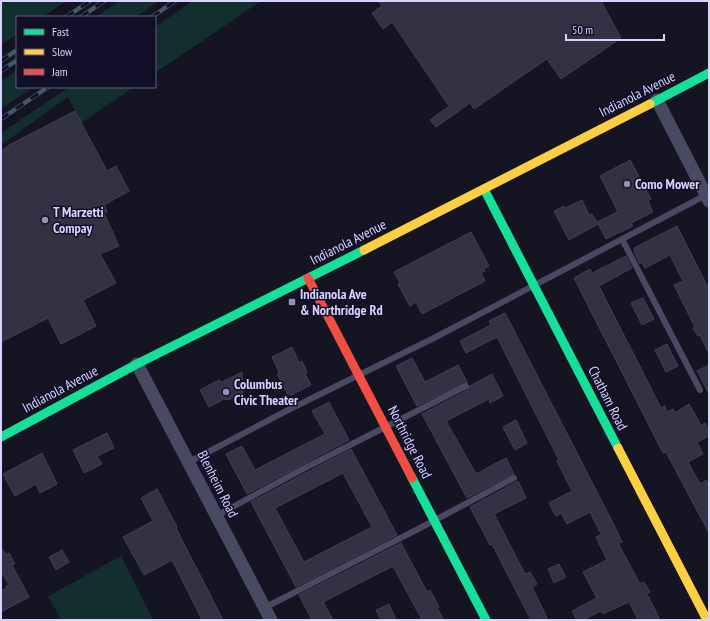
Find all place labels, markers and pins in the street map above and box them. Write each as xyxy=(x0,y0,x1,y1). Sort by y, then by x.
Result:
place label: Como Mower xyxy=(635,175,700,193)
marker: Como Mower xyxy=(622,179,632,189)
place label: T Marzetti Compay xyxy=(53,203,104,237)
marker: T Marzetti Compay xyxy=(40,215,50,225)
place label: Indianola Ave & Northridge Rd xyxy=(300,285,383,319)
marker: Indianola Ave & Northridge Rd xyxy=(287,297,297,307)
place label: Columbus Civic Theater xyxy=(234,375,299,409)
marker: Columbus Civic Theater xyxy=(221,387,231,397)

